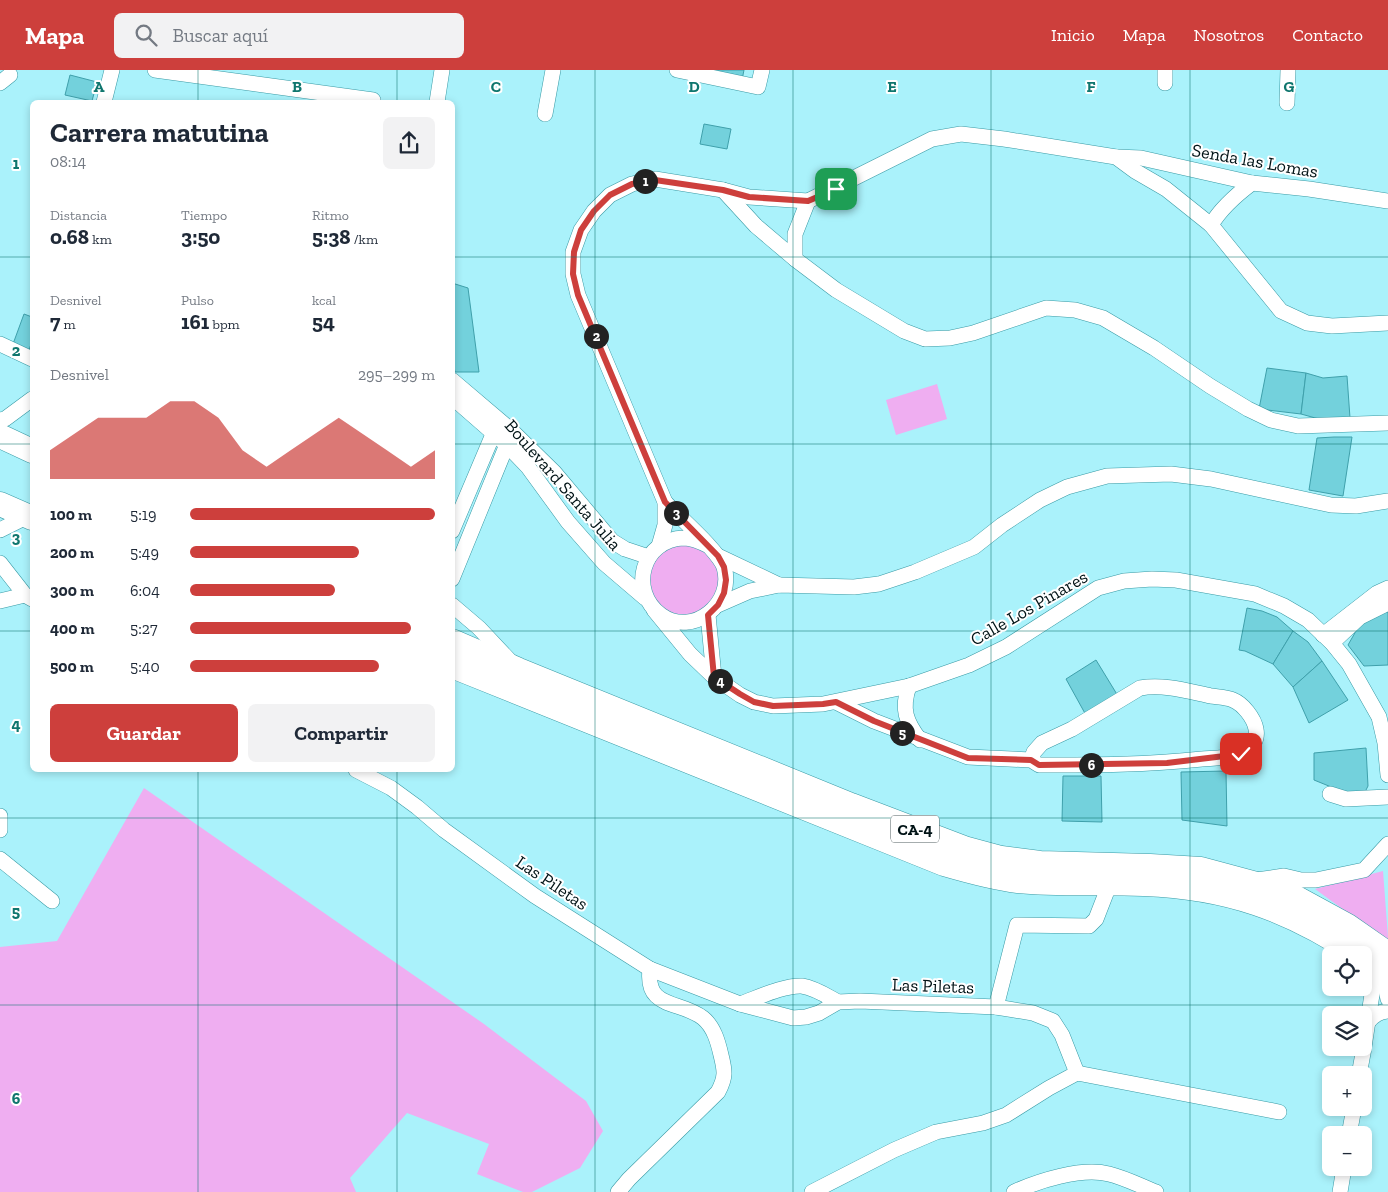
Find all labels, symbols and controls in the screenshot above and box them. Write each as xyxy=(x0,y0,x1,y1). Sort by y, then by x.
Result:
search box xyxy=(114,13,464,58)
text: Mapa xyxy=(25,21,84,50)
icon: search xyxy=(132,21,160,49)
text: Buscar aquí xyxy=(172,24,268,47)
text: Inicio xyxy=(1051,24,1095,46)
text: Mapa xyxy=(1123,24,1166,46)
text: Nosotros xyxy=(1194,24,1264,46)
text: Contacto xyxy=(1292,24,1363,46)
text: A xyxy=(94,77,105,96)
text: B xyxy=(292,77,302,96)
text: C xyxy=(491,77,501,96)
text: D xyxy=(688,77,700,96)
text: E xyxy=(887,77,897,96)
text: F xyxy=(1086,77,1096,96)
text: G xyxy=(1284,77,1295,96)
text: Carrera matutina xyxy=(50,116,269,149)
button: share xyxy=(383,117,435,169)
street label: Senda las Lomas xyxy=(1190,139,1320,183)
text: 08:14 xyxy=(50,152,86,171)
text: 1 xyxy=(13,154,20,173)
pin: 1 xyxy=(632,168,658,194)
pin xyxy=(815,168,857,210)
text: 1 xyxy=(643,173,648,190)
icon: arrive xyxy=(822,175,850,203)
text: Distancia xyxy=(50,207,107,224)
text: Tiempo xyxy=(181,207,227,224)
text: Ritmo xyxy=(312,207,349,224)
text: 0.68 xyxy=(50,224,89,249)
text: 3:50 xyxy=(181,224,220,249)
text: 5:38 xyxy=(312,224,351,249)
text: km xyxy=(89,231,112,248)
text: /km xyxy=(351,231,378,248)
text: Desnivel xyxy=(50,292,102,309)
text: Pulso xyxy=(181,292,214,309)
text: kcal xyxy=(312,292,336,309)
text: 7 xyxy=(50,309,60,334)
text: 161 xyxy=(181,309,209,334)
text: 54 xyxy=(312,309,335,334)
text: m xyxy=(60,316,76,333)
text: bpm xyxy=(209,316,240,333)
pin: 2 xyxy=(584,324,608,348)
text: 2 xyxy=(593,328,600,345)
text: 2 xyxy=(12,341,21,360)
text: Desnivel xyxy=(50,365,109,384)
text: 295–299 m xyxy=(358,365,435,384)
street label: Boulevard Santa Julia xyxy=(500,415,626,555)
pin: 3 xyxy=(664,500,688,526)
text: 100 m xyxy=(50,505,92,524)
text: 5:19 xyxy=(130,505,156,524)
text: 3 xyxy=(673,505,680,522)
text: 3 xyxy=(12,528,21,547)
text: 200 m xyxy=(50,543,94,562)
text: 5:49 xyxy=(130,543,159,562)
street label: Calle Los Pinares xyxy=(966,565,1092,650)
text: 300 m xyxy=(50,581,94,600)
text: 6:04 xyxy=(130,581,160,600)
text: 400 m xyxy=(50,619,95,638)
text: 5:27 xyxy=(130,619,158,638)
text: 500 m xyxy=(50,657,94,676)
text: 5:40 xyxy=(130,657,160,676)
pin: 4 xyxy=(708,668,732,694)
text: 4 xyxy=(717,673,724,690)
button: Guardar xyxy=(50,704,238,762)
button: Compartir xyxy=(248,704,435,762)
text: 4 xyxy=(11,715,21,734)
pin: 5 xyxy=(890,720,914,746)
text: 5 xyxy=(899,725,906,742)
pin xyxy=(1220,733,1262,775)
icon: check xyxy=(1227,740,1255,768)
pin: 6 xyxy=(1078,752,1104,778)
text: 6 xyxy=(1088,757,1095,774)
road number: CA-4 xyxy=(891,816,939,842)
street label: Las Piletas xyxy=(512,851,592,915)
text: 5 xyxy=(12,902,20,921)
map controls xyxy=(1322,946,1372,1176)
button: locate xyxy=(1322,946,1372,996)
street label: Las Piletas xyxy=(891,974,975,998)
button: layers xyxy=(1322,1006,1372,1056)
button: + xyxy=(1322,1066,1372,1116)
text: 6 xyxy=(12,1089,21,1108)
button: − xyxy=(1322,1126,1372,1176)

